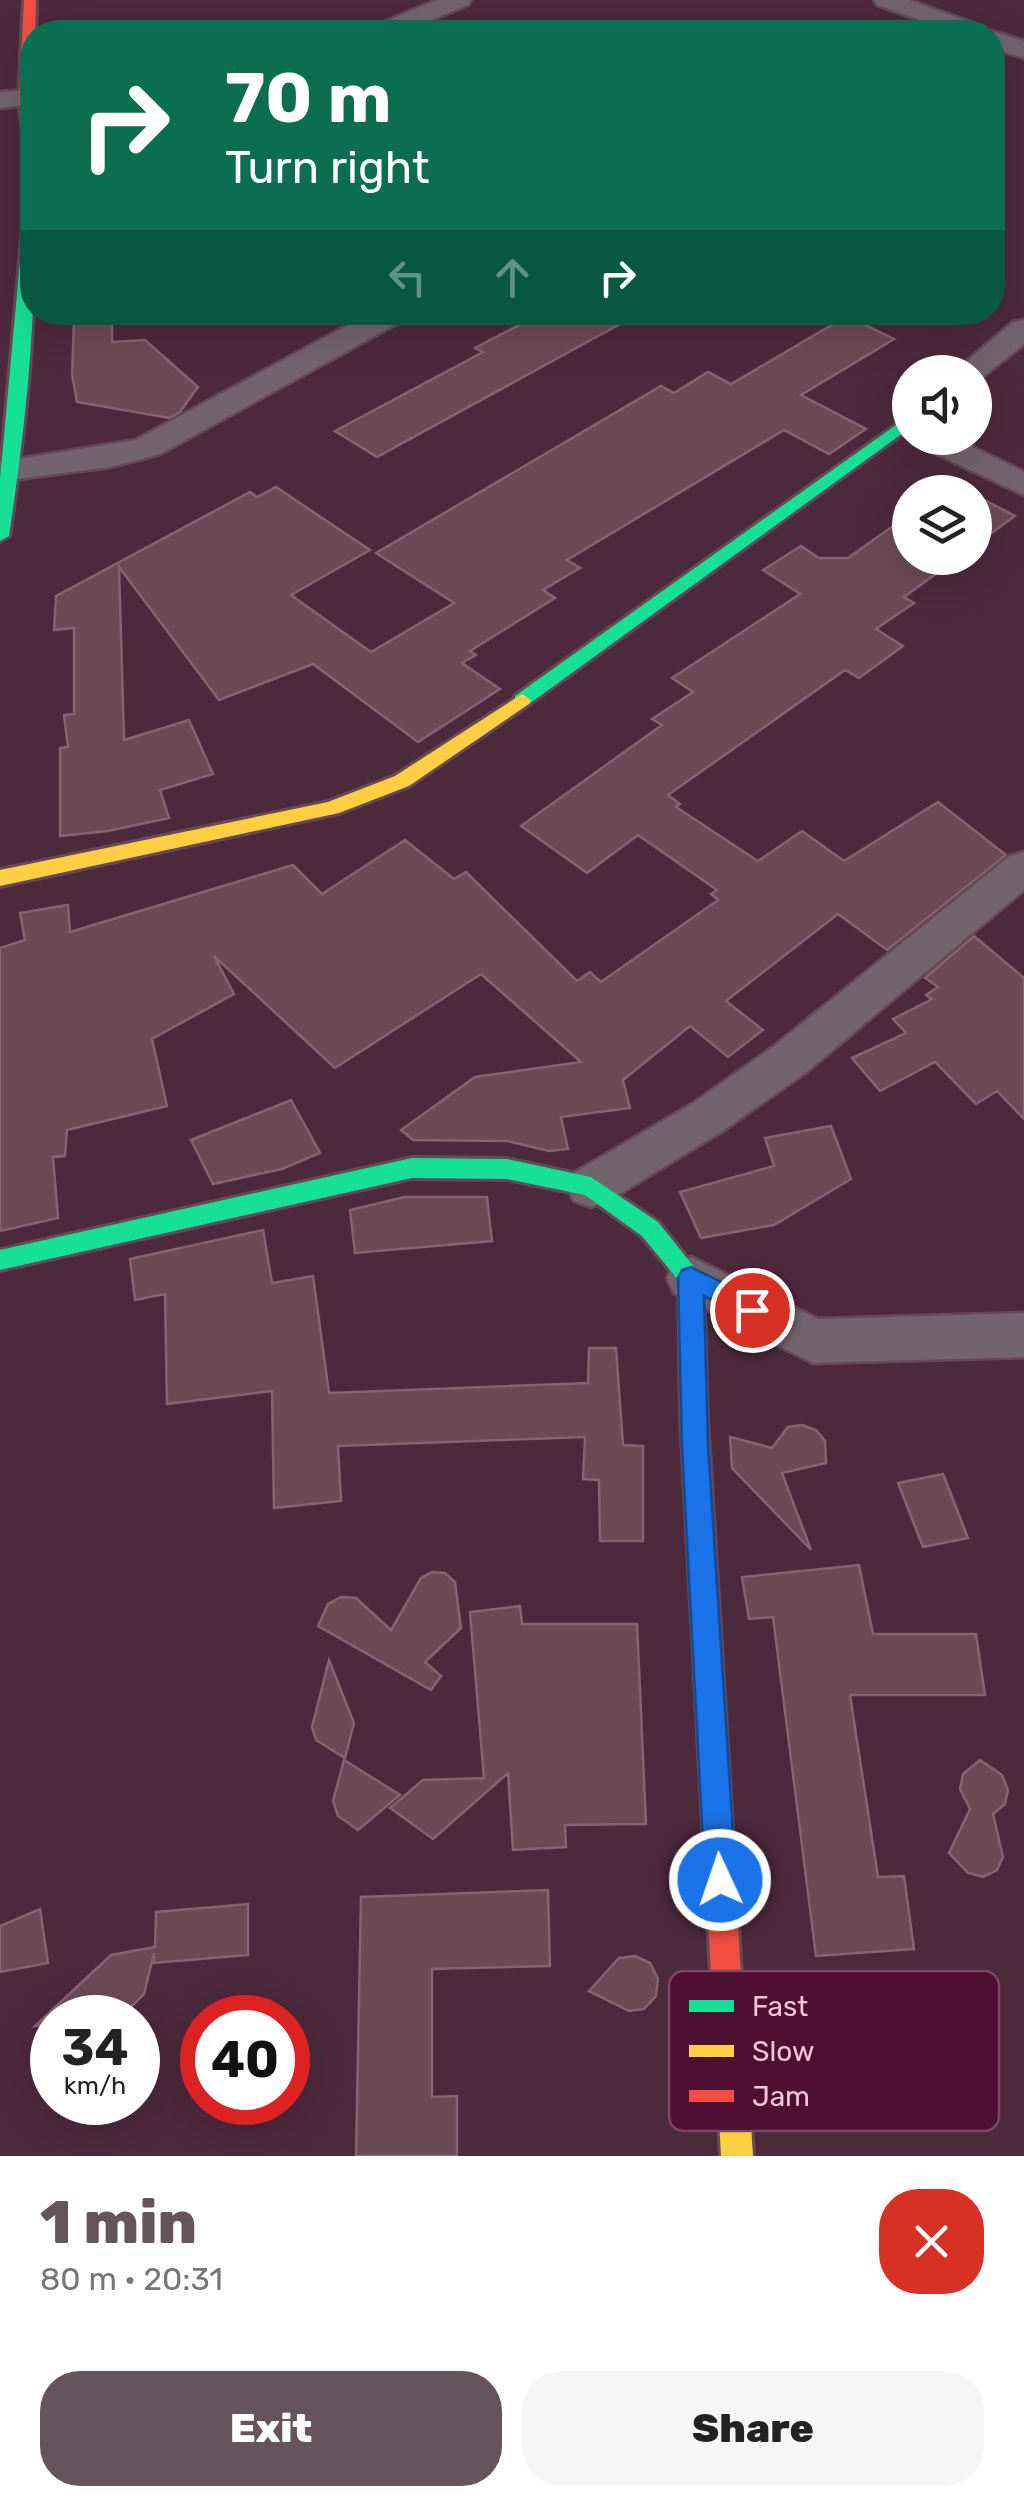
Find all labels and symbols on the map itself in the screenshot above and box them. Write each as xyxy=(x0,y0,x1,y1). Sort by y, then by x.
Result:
pin xyxy=(710,1268,795,1353)
position arrow xyxy=(668,1828,772,1932)
legend xyxy=(669,1971,999,2131)
text: Fast xyxy=(752,1990,808,2023)
speed limit sign: 40 xyxy=(180,1995,310,2125)
text: Slow xyxy=(752,2035,814,2068)
text: Jam xyxy=(752,2080,810,2113)

